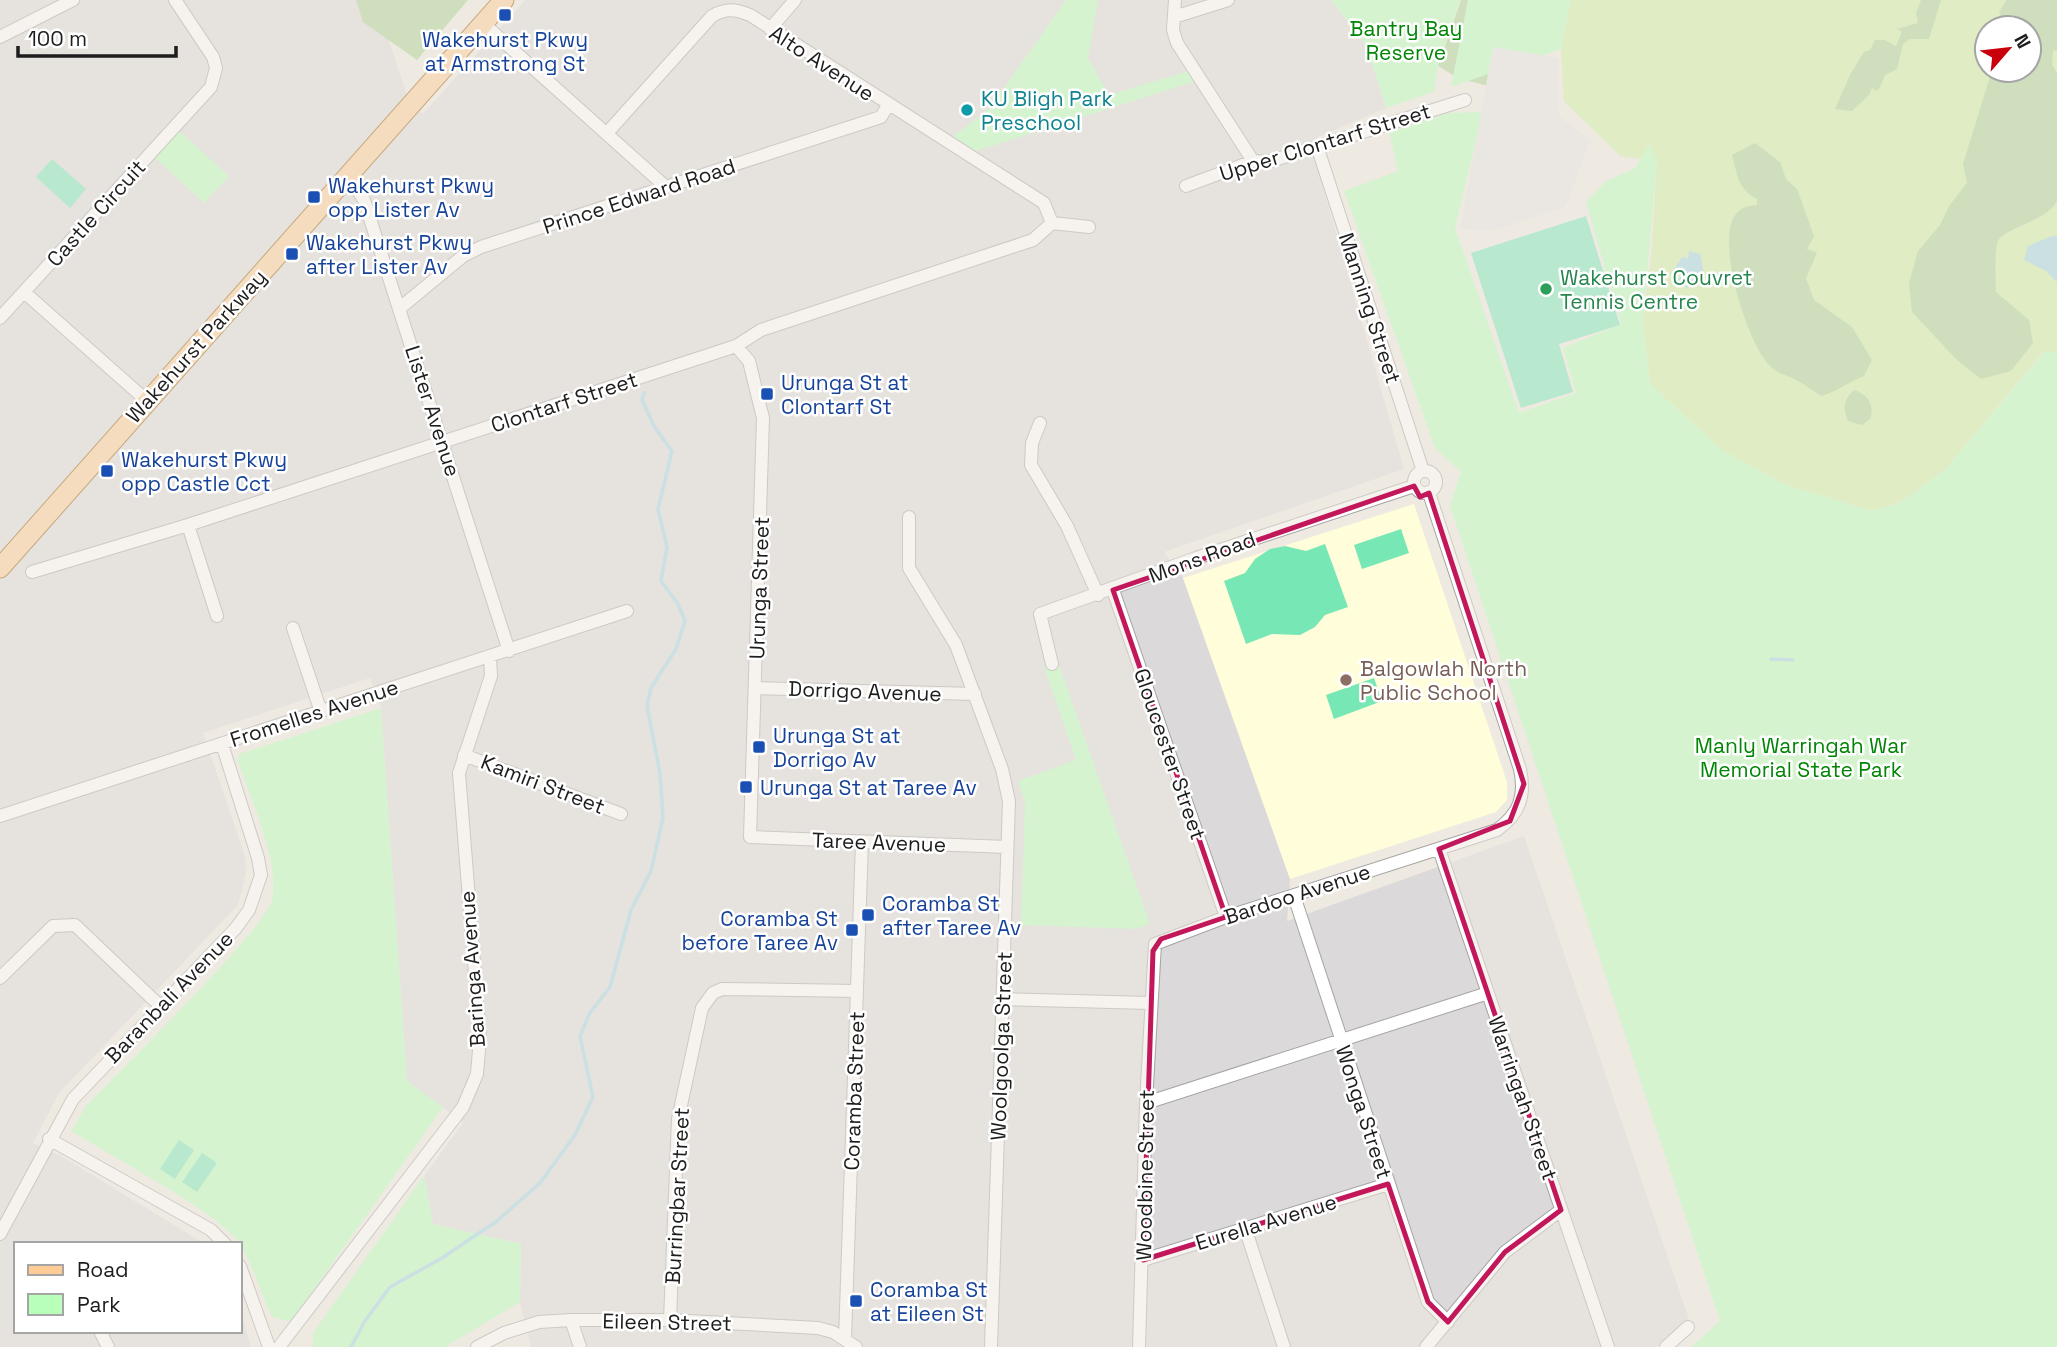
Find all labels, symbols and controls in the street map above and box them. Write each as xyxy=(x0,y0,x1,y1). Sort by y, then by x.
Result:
marker: Wakehurst Pkwy at Armstrong St xyxy=(497,7,513,23)
scale bar xyxy=(18,14,175,58)
north arrow xyxy=(1973,14,2043,84)
park label: Bantry Bay Reserve xyxy=(1350,15,1462,66)
street label: Alto Avenue xyxy=(764,19,880,107)
text: 100 m xyxy=(28,25,87,52)
place label: Wakehurst Pkwy at Armstrong St xyxy=(422,26,588,77)
text: N xyxy=(2009,30,2037,53)
place label: KU Bligh Park Preschool xyxy=(981,85,1113,136)
street label: Upper Clontarf Street xyxy=(1216,97,1434,187)
marker: KU Bligh Park Preschool xyxy=(959,102,975,118)
street label: Prince Edward Road xyxy=(539,152,739,240)
street label: Castle Circuit xyxy=(41,154,151,272)
place label: Wakehurst Pkwy opp Lister Av xyxy=(328,172,494,223)
marker: Wakehurst Pkwy opp Lister Av xyxy=(306,189,322,205)
place label: Wakehurst Pkwy after Lister Av xyxy=(306,229,472,280)
street label: Manning Street xyxy=(1333,229,1407,387)
marker: Wakehurst Pkwy after Lister Av xyxy=(284,246,300,262)
street label: Wakehurst Parkway xyxy=(120,264,272,428)
place label: Wakehurst Couvret Tennis Centre xyxy=(1560,264,1752,315)
marker: Wakehurst Couvret Tennis Centre xyxy=(1538,281,1554,297)
street label: Lister Avenue xyxy=(399,342,467,480)
street label: Clontarf Street xyxy=(487,366,641,438)
place label: Urunga St at Clontarf St xyxy=(781,369,909,420)
marker: Urunga St at Clontarf St xyxy=(759,386,775,402)
place label: Wakehurst Pkwy opp Castle Cct xyxy=(121,446,287,497)
marker: Wakehurst Pkwy opp Castle Cct xyxy=(99,463,115,479)
street label: Urunga Street xyxy=(743,516,775,660)
street label: Mons Road xyxy=(1145,525,1259,589)
place label: Balgowlah North Public School xyxy=(1360,655,1527,706)
street label: Gloucester Street xyxy=(1128,665,1212,843)
marker: Balgowlah North Public School xyxy=(1338,672,1354,688)
street label: Fromelles Avenue xyxy=(226,673,402,753)
street label: Dorrigo Avenue xyxy=(788,675,942,707)
place label: Urunga St at Dorrigo Av xyxy=(773,722,901,773)
park label: Manly Warringah War Memorial State Park xyxy=(1695,732,1907,783)
marker: Urunga St at Dorrigo Av xyxy=(751,739,767,755)
street label: Kamiri Street xyxy=(477,748,609,820)
place label: Urunga St at Taree Av xyxy=(760,774,977,801)
marker: Urunga St at Taree Av xyxy=(738,779,754,795)
street label: Taree Avenue xyxy=(811,826,947,858)
street label: Bardoo Avenue xyxy=(1220,858,1374,930)
street label: Baringa Avenue xyxy=(453,890,491,1048)
place label: Coramba St after Taree Av xyxy=(882,890,1021,941)
place label: Coramba St before Taree Av xyxy=(682,905,838,956)
marker: Coramba St after Taree Av xyxy=(860,907,876,923)
marker: Coramba St before Taree Av xyxy=(844,922,860,938)
street label: Baranbali Avenue xyxy=(99,925,239,1069)
street label: Woolgoolga Street xyxy=(984,951,1018,1141)
street label: Coramba Street xyxy=(838,1011,870,1171)
street label: Warringah Street xyxy=(1482,1012,1564,1184)
street label: Wonga Street xyxy=(1330,1042,1398,1182)
street label: Woodbine Street xyxy=(1130,1089,1160,1261)
street label: Burringbar Street xyxy=(659,1107,695,1285)
street label: Eurella Avenue xyxy=(1192,1188,1340,1256)
legend xyxy=(14,1242,242,1333)
text: Road xyxy=(77,1256,129,1283)
place label: Coramba St at Eileen St xyxy=(870,1276,988,1327)
text: Park xyxy=(77,1291,121,1318)
marker: Coramba St at Eileen St xyxy=(848,1293,864,1309)
street label: Eileen Street xyxy=(602,1307,732,1337)

